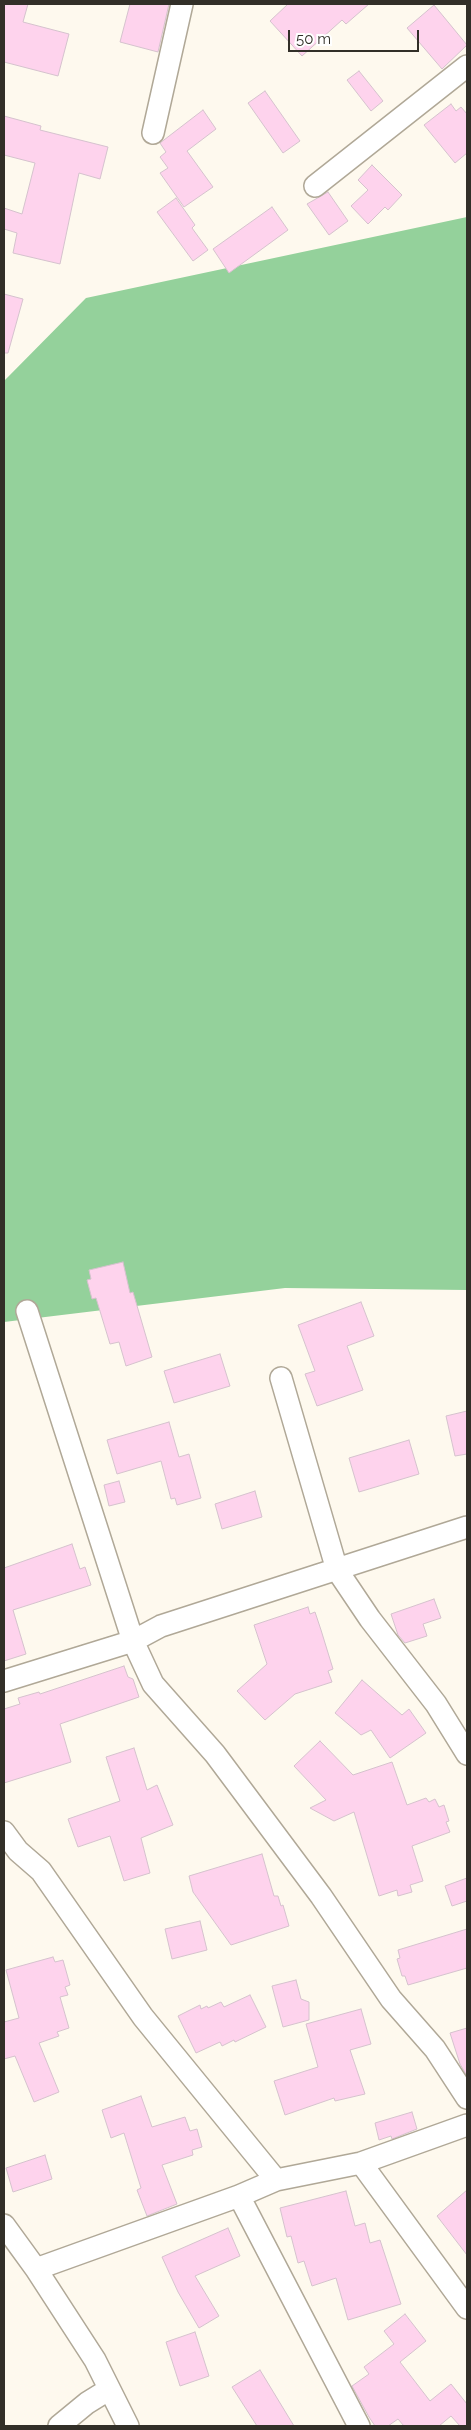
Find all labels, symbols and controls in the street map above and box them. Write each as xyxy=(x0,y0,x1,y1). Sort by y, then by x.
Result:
scale bar xyxy=(291,20,422,52)
text: 50 m xyxy=(296,30,331,48)

